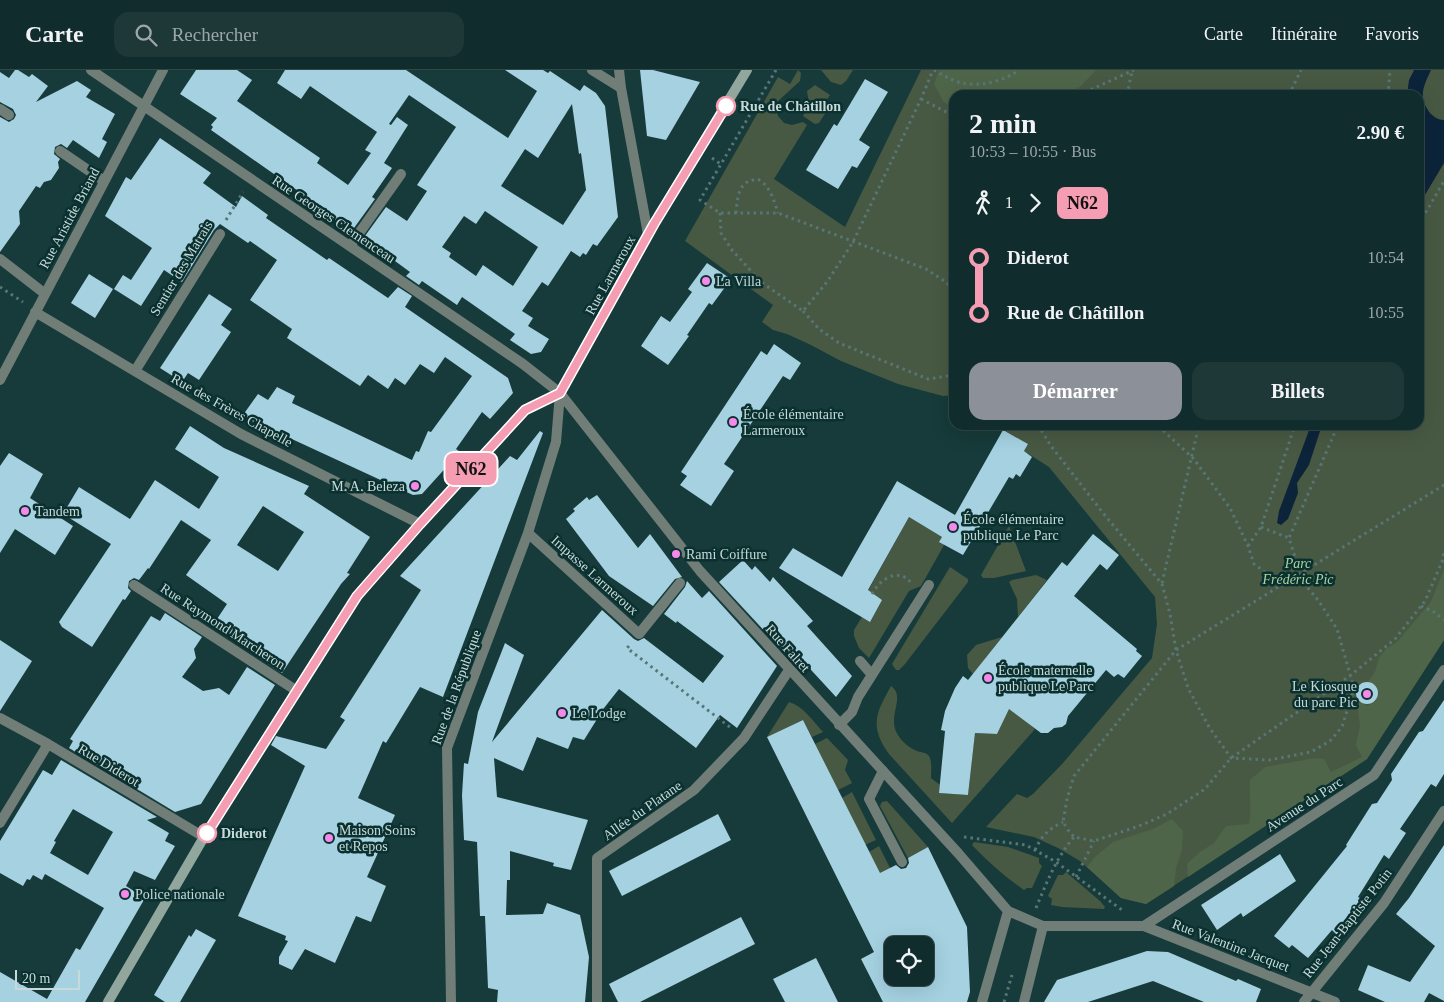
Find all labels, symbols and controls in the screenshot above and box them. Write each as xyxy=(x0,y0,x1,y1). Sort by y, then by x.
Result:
search box xyxy=(114,12,464,57)
text: Carte xyxy=(25,21,84,47)
icon: search xyxy=(132,21,160,49)
text: Rechercher xyxy=(172,24,258,45)
text: Carte xyxy=(1204,24,1243,44)
text: Itinéraire xyxy=(1271,24,1337,44)
text: Favoris xyxy=(1365,24,1419,44)
marker: Rue de Châtillon xyxy=(716,96,736,116)
place label: Rue de Châtillon xyxy=(740,99,841,114)
text: 2 min xyxy=(969,108,1037,139)
text: 2.90 € xyxy=(1357,122,1404,143)
text: 10:53 – 10:55 · Bus xyxy=(969,143,1096,160)
street label: Rue Aristide Briand xyxy=(37,165,102,271)
street label: Rue Georges Clemenceau xyxy=(269,173,398,266)
icon: walk xyxy=(969,189,997,217)
icon: forward xyxy=(1021,189,1049,217)
text: N62 xyxy=(1067,193,1098,213)
text: 1 xyxy=(1005,194,1013,211)
street label: Sentier des Matrais xyxy=(147,218,216,318)
street label: Rue Larmeroux xyxy=(582,233,638,317)
text: Diderot xyxy=(1007,247,1069,268)
text: 10:54 xyxy=(1368,249,1404,266)
place label: La Villa xyxy=(716,274,762,289)
marker: La Villa xyxy=(700,275,712,287)
text: Rue de Châtillon xyxy=(1007,302,1144,323)
text: 10:55 xyxy=(1368,304,1404,321)
button: Démarrer xyxy=(969,362,1182,420)
button: Billets xyxy=(1192,362,1404,420)
street label: Rue des Frères Chapelle xyxy=(168,371,295,450)
place label: École élémentaire Larmeroux xyxy=(743,406,844,438)
marker: École élémentaire Larmeroux xyxy=(727,416,739,428)
line badge: N62 xyxy=(442,453,500,485)
text: N62 xyxy=(456,459,487,479)
place label: M. A. Beleza xyxy=(331,479,406,494)
marker: M. A. Beleza xyxy=(409,480,421,492)
place label: Tandem xyxy=(35,504,80,519)
marker: Tandem xyxy=(19,505,31,517)
place label: École élémentaire publique Le Parc xyxy=(963,511,1064,543)
marker: École élémentaire publique Le Parc xyxy=(947,521,959,533)
street label: Impasse Larmeroux xyxy=(548,532,641,618)
place label: Rami Coiffure xyxy=(686,547,767,562)
marker: Rami Coiffure xyxy=(670,548,682,560)
park label: Parc Frédéric Pic xyxy=(1261,556,1334,587)
street label: Rue Raymond Marcheron xyxy=(158,581,288,672)
street label: Rue Falret xyxy=(762,621,813,675)
street label: Rue de la République xyxy=(429,628,484,747)
place label: École maternelle publique Le Parc xyxy=(998,662,1094,694)
marker: École maternelle publique Le Parc xyxy=(982,672,994,684)
place label: Le Kiosque du parc Pic xyxy=(1292,679,1357,710)
marker: Le Kiosque du parc Pic xyxy=(1361,688,1373,700)
place label: Le Lodge xyxy=(572,706,626,721)
marker: Le Lodge xyxy=(556,707,568,719)
street label: Rue Diderot xyxy=(75,741,142,790)
street label: Avenue du Parc xyxy=(1263,774,1345,835)
street label: Allée du Platane xyxy=(600,778,684,843)
marker: Diderot xyxy=(197,823,217,843)
place label: Maison Soins et Repos xyxy=(339,823,416,854)
place label: Diderot xyxy=(221,826,267,841)
marker: Maison Soins et Repos xyxy=(323,832,335,844)
street label: Rue Jean-Baptiste Potin xyxy=(1300,866,1395,981)
place label: Police nationale xyxy=(135,887,225,902)
marker: Police nationale xyxy=(119,888,131,900)
street label: Rue Valentine Jacquet xyxy=(1170,916,1292,975)
map controls xyxy=(884,936,934,986)
button: locate xyxy=(884,936,934,986)
scale bar xyxy=(15,967,80,990)
text: 20 m xyxy=(22,971,50,986)

